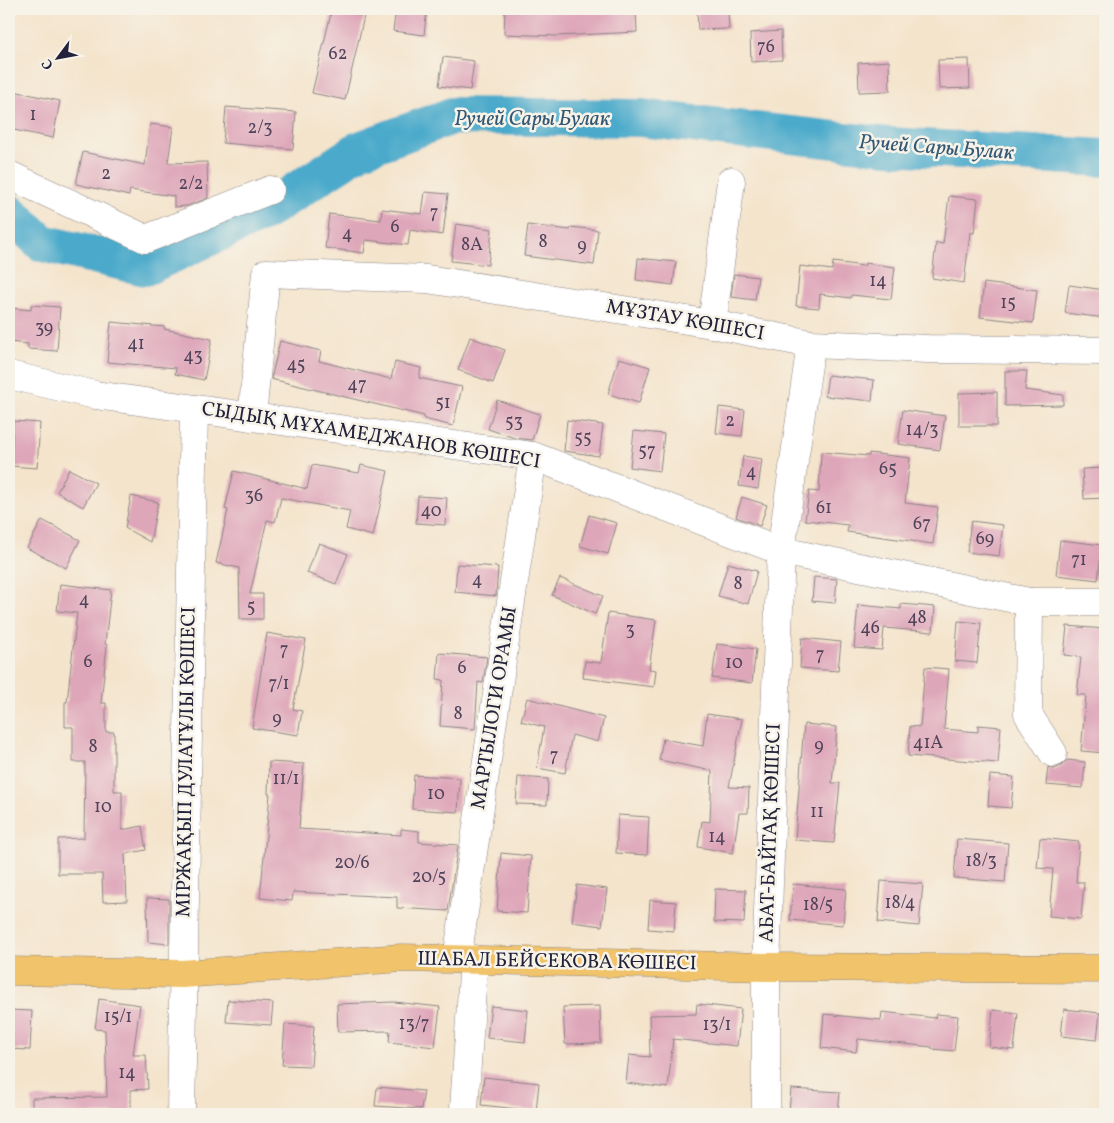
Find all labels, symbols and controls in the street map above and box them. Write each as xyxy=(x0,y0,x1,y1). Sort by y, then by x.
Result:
north arrow xyxy=(32,32,82,82)
house number: 76 xyxy=(757,35,775,60)
house number: 62 xyxy=(329,42,347,67)
text: С xyxy=(38,55,59,73)
house number: 1 xyxy=(30,103,36,128)
water label: Ручей Сары Булак xyxy=(454,105,611,134)
house number: 2/3 xyxy=(248,116,272,141)
water label: Ручей Сары Булак xyxy=(858,128,1016,168)
house number: 2 xyxy=(101,162,111,187)
house number: 2/2 xyxy=(178,172,204,197)
house number: 7 xyxy=(430,201,438,226)
house number: 6 xyxy=(390,215,400,240)
house number: 4 xyxy=(342,222,352,247)
house number: 8 xyxy=(538,230,548,255)
house number: 8А xyxy=(461,233,483,258)
house number: 9 xyxy=(577,234,587,259)
house number: 14 xyxy=(869,269,887,294)
house number: 15 xyxy=(1000,291,1016,316)
street label: МҰЗТАУ КӨШЕСІ xyxy=(604,293,766,349)
house number: 39 xyxy=(35,316,53,341)
house number: 41 xyxy=(127,332,145,357)
house number: 43 xyxy=(183,344,203,369)
house number: 45 xyxy=(287,353,305,378)
house number: 47 xyxy=(347,373,367,398)
house number: 51 xyxy=(435,391,451,416)
street label: СЫДЫҚ МҰХАМЕДЖАНОВ КӨШЕСІ xyxy=(200,395,542,477)
house number: 2 xyxy=(725,409,735,434)
house number: 53 xyxy=(505,410,523,435)
house number: 14/3 xyxy=(906,418,939,443)
house number: 55 xyxy=(574,426,592,451)
house number: 57 xyxy=(638,439,656,464)
house number: 65 xyxy=(879,457,897,482)
house number: 4 xyxy=(746,460,756,485)
house number: 36 xyxy=(245,484,263,509)
house number: 61 xyxy=(816,496,832,521)
house number: 40 xyxy=(420,499,442,524)
house number: 67 xyxy=(913,512,931,537)
house number: 69 xyxy=(976,527,994,552)
house number: 71 xyxy=(1071,548,1087,573)
house number: 4 xyxy=(472,568,482,593)
house number: 8 xyxy=(733,572,743,597)
house number: 4 xyxy=(79,588,89,613)
house number: 5 xyxy=(247,595,255,620)
street label: МАРТЫЛОГИ ОРАМЫ xyxy=(465,604,525,812)
street label: МІРЖАҚЫП ДУЛАТҰЛЫ КӨШЕСІ xyxy=(170,606,204,918)
house number: 48 xyxy=(907,606,927,631)
house number: 46 xyxy=(860,616,880,641)
house number: 3 xyxy=(625,618,635,643)
house number: 7 xyxy=(280,638,288,663)
house number: 7 xyxy=(816,643,824,668)
house number: 6 xyxy=(83,650,93,675)
house number: 10 xyxy=(725,651,743,676)
house number: 6 xyxy=(457,656,467,681)
house number: 7/1 xyxy=(268,672,290,697)
house number: 8 xyxy=(453,702,463,727)
house number: 9 xyxy=(272,707,282,732)
street label: АБАТ-БАЙТАҚ КӨШЕСІ xyxy=(753,723,789,943)
house number: 41А xyxy=(913,731,944,756)
house number: 9 xyxy=(814,734,824,759)
house number: 8 xyxy=(88,735,98,760)
house number: 7 xyxy=(550,744,558,769)
house number: 11/1 xyxy=(273,767,299,792)
house number: 10 xyxy=(427,782,445,807)
house number: 10 xyxy=(94,795,112,820)
house number: 11 xyxy=(810,800,824,825)
house number: 14 xyxy=(708,825,726,850)
house number: 18/3 xyxy=(965,849,997,874)
house number: 20/6 xyxy=(334,851,370,876)
house number: 20/5 xyxy=(412,865,446,890)
house number: 18/4 xyxy=(884,891,916,916)
house number: 18/5 xyxy=(803,893,833,918)
street label: ШАБАЛ БЕЙСЕКОВА КӨШЕСІ xyxy=(417,946,697,978)
house number: 15/1 xyxy=(104,1005,132,1030)
house number: 13/7 xyxy=(399,1012,429,1037)
house number: 13/1 xyxy=(702,1013,732,1038)
house number: 14 xyxy=(118,1061,136,1086)

